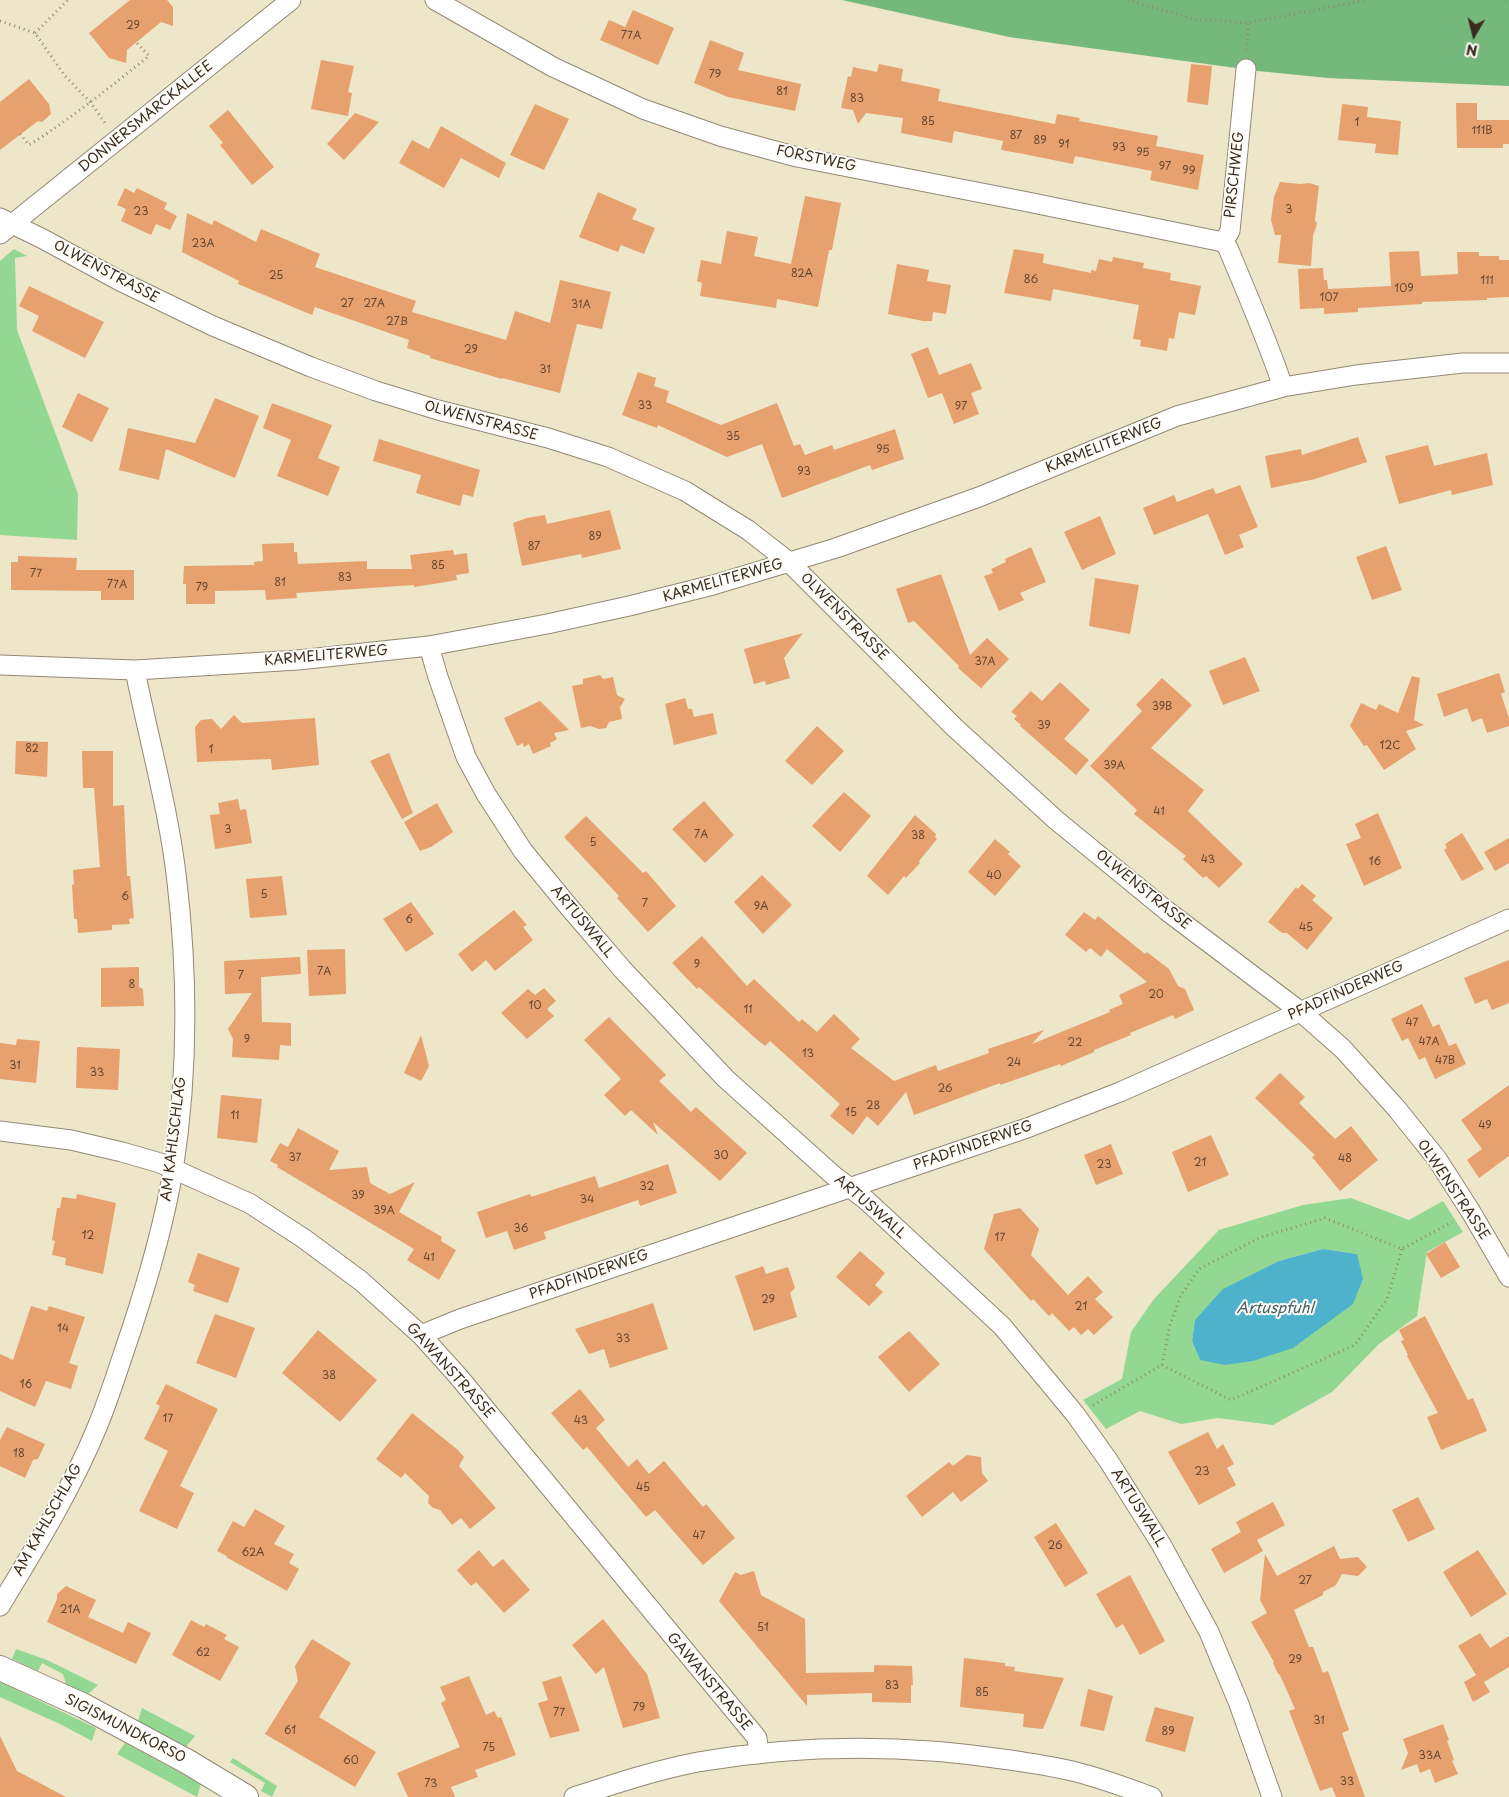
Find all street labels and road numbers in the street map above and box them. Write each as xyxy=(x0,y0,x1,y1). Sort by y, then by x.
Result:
street label: DONNERSMARCKALLEE xyxy=(75,58,217,176)
street label: PIRSCHWEG xyxy=(1222,131,1248,219)
street label: FORSTWEG xyxy=(774,142,858,176)
street label: OLWENSTRASSE xyxy=(50,237,162,307)
street label: OLWENSTRASSE xyxy=(422,398,540,444)
street label: KARMELITERWEG xyxy=(1043,415,1165,477)
street label: KARMELITERWEG xyxy=(661,556,785,606)
street label: OLWENSTRASSE xyxy=(797,570,891,664)
street label: KARMELITERWEG xyxy=(263,642,389,670)
street label: OLWENSTRASSE xyxy=(1092,847,1194,933)
street label: ARTUSWALL xyxy=(547,882,617,962)
street label: PFADFINDERWEG xyxy=(1286,958,1406,1024)
street label: AM KAHLSCHLAG xyxy=(158,1076,190,1202)
street label: PFADFINDERWEG xyxy=(911,1118,1035,1174)
street label: OLWENSTRASSE xyxy=(1413,1137,1493,1243)
street label: ARTUSWALL xyxy=(831,1171,909,1243)
street label: PFADFINDERWEG xyxy=(527,1247,651,1303)
street label: GAWANSTRASSE xyxy=(403,1320,497,1422)
street label: AM KAHLSCHLAG xyxy=(10,1461,86,1579)
street label: ARTUSWALL xyxy=(1107,1466,1169,1550)
street label: GAWANSTRASSE xyxy=(663,1630,755,1734)
street label: SIGISMUNDKORSO xyxy=(62,1691,188,1767)

